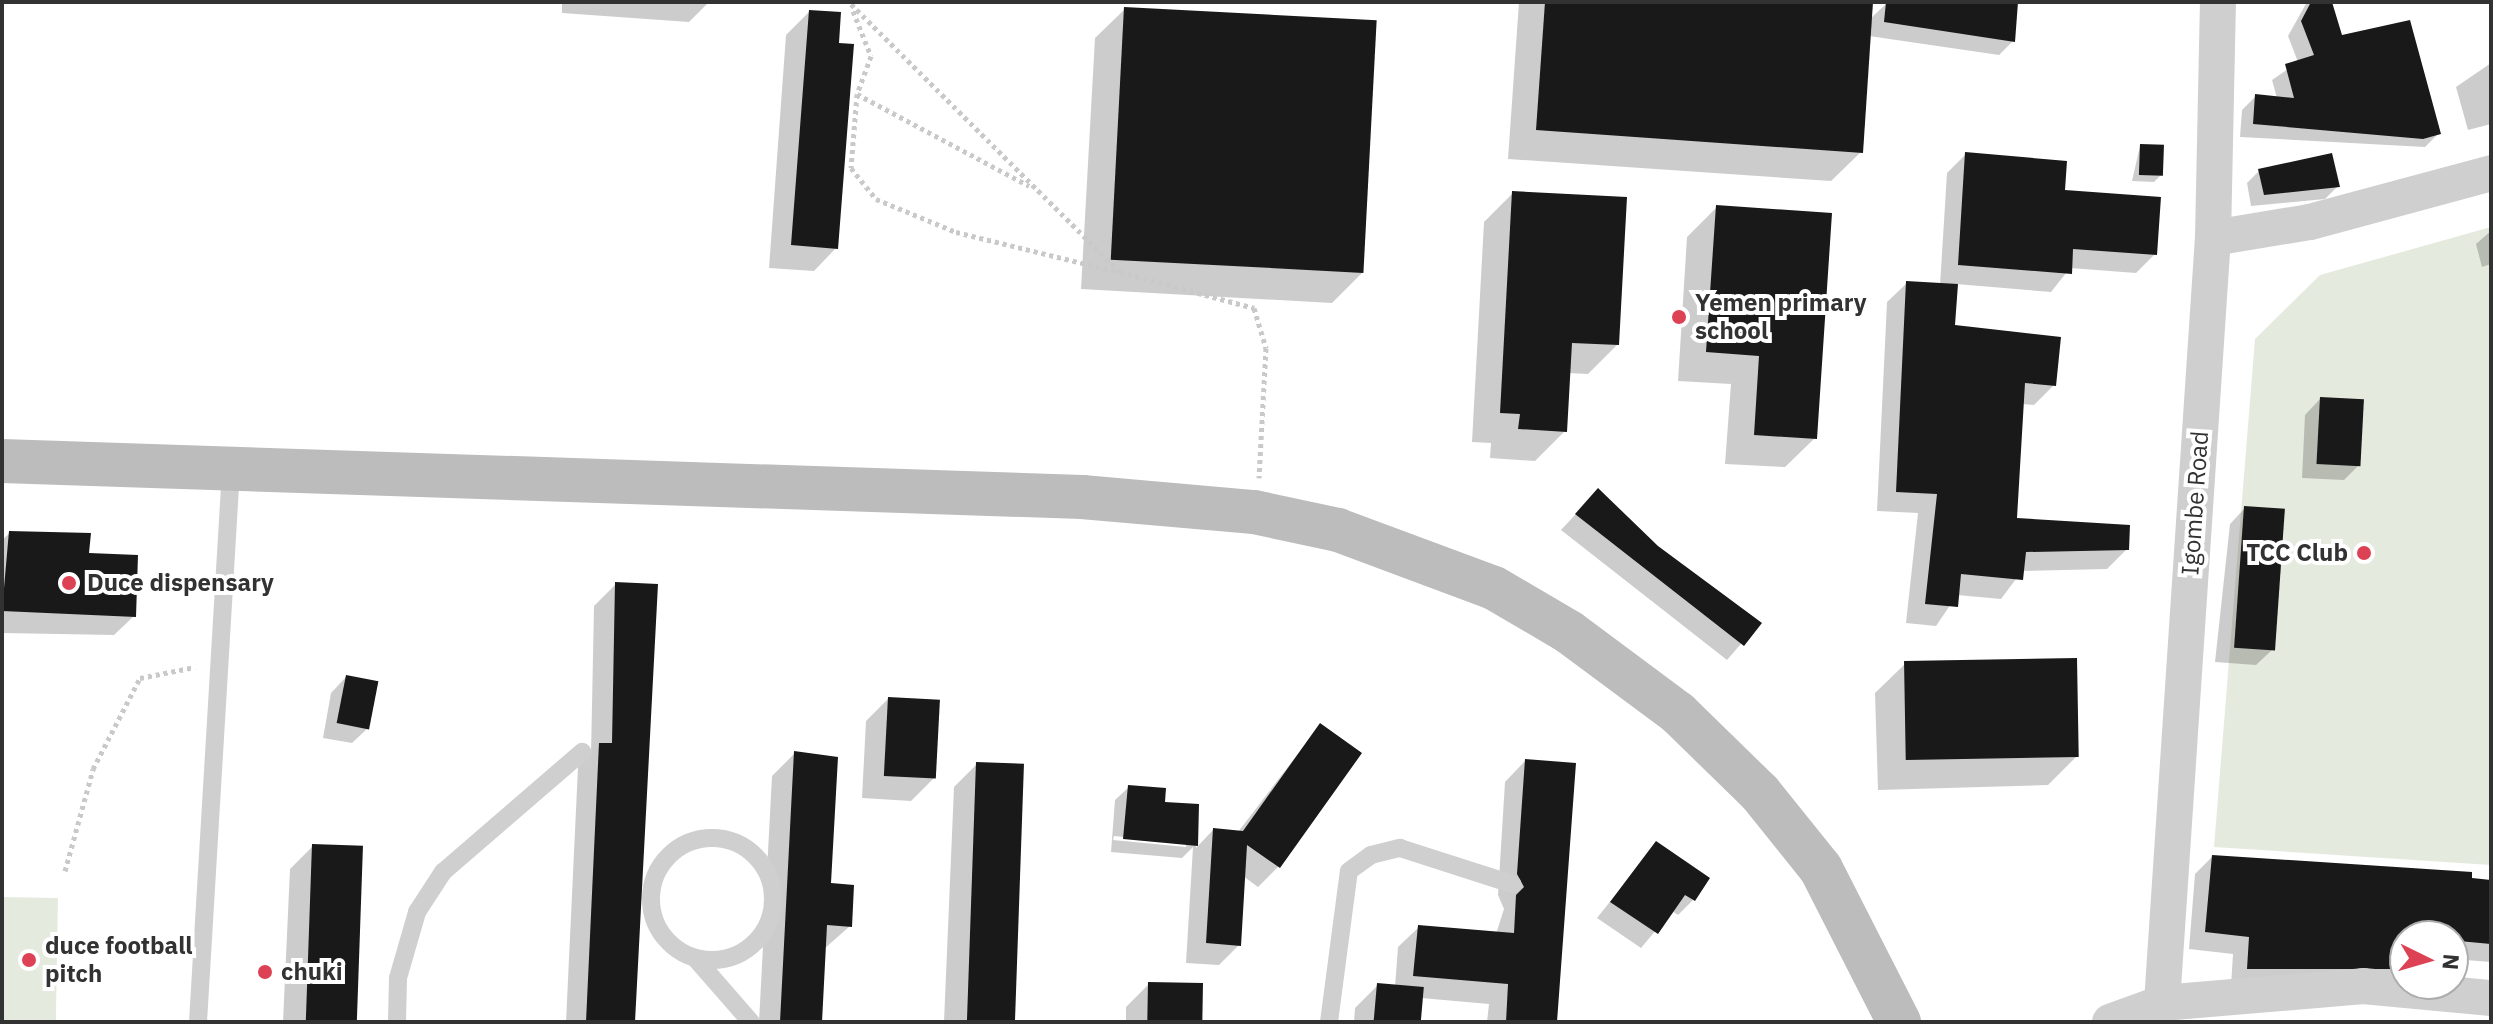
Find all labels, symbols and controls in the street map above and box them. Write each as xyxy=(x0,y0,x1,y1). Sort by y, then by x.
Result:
place label: Yemen primary school xyxy=(1695,289,1866,345)
marker: Yemen primary school xyxy=(1670,308,1688,326)
street label: Igombe Road xyxy=(2176,430,2214,576)
place label: TCC Club xyxy=(2246,539,2348,567)
marker: TCC Club xyxy=(2355,544,2373,562)
place label: Duce dispensary xyxy=(87,569,274,597)
marker: Duce dispensary xyxy=(58,572,80,594)
north arrow xyxy=(2389,920,2469,1000)
place label: duce football pitch xyxy=(45,932,193,988)
marker: duce football pitch xyxy=(20,951,38,969)
text: N xyxy=(2436,953,2467,971)
place label: chuki xyxy=(281,958,343,986)
marker: chuki xyxy=(256,963,274,981)

